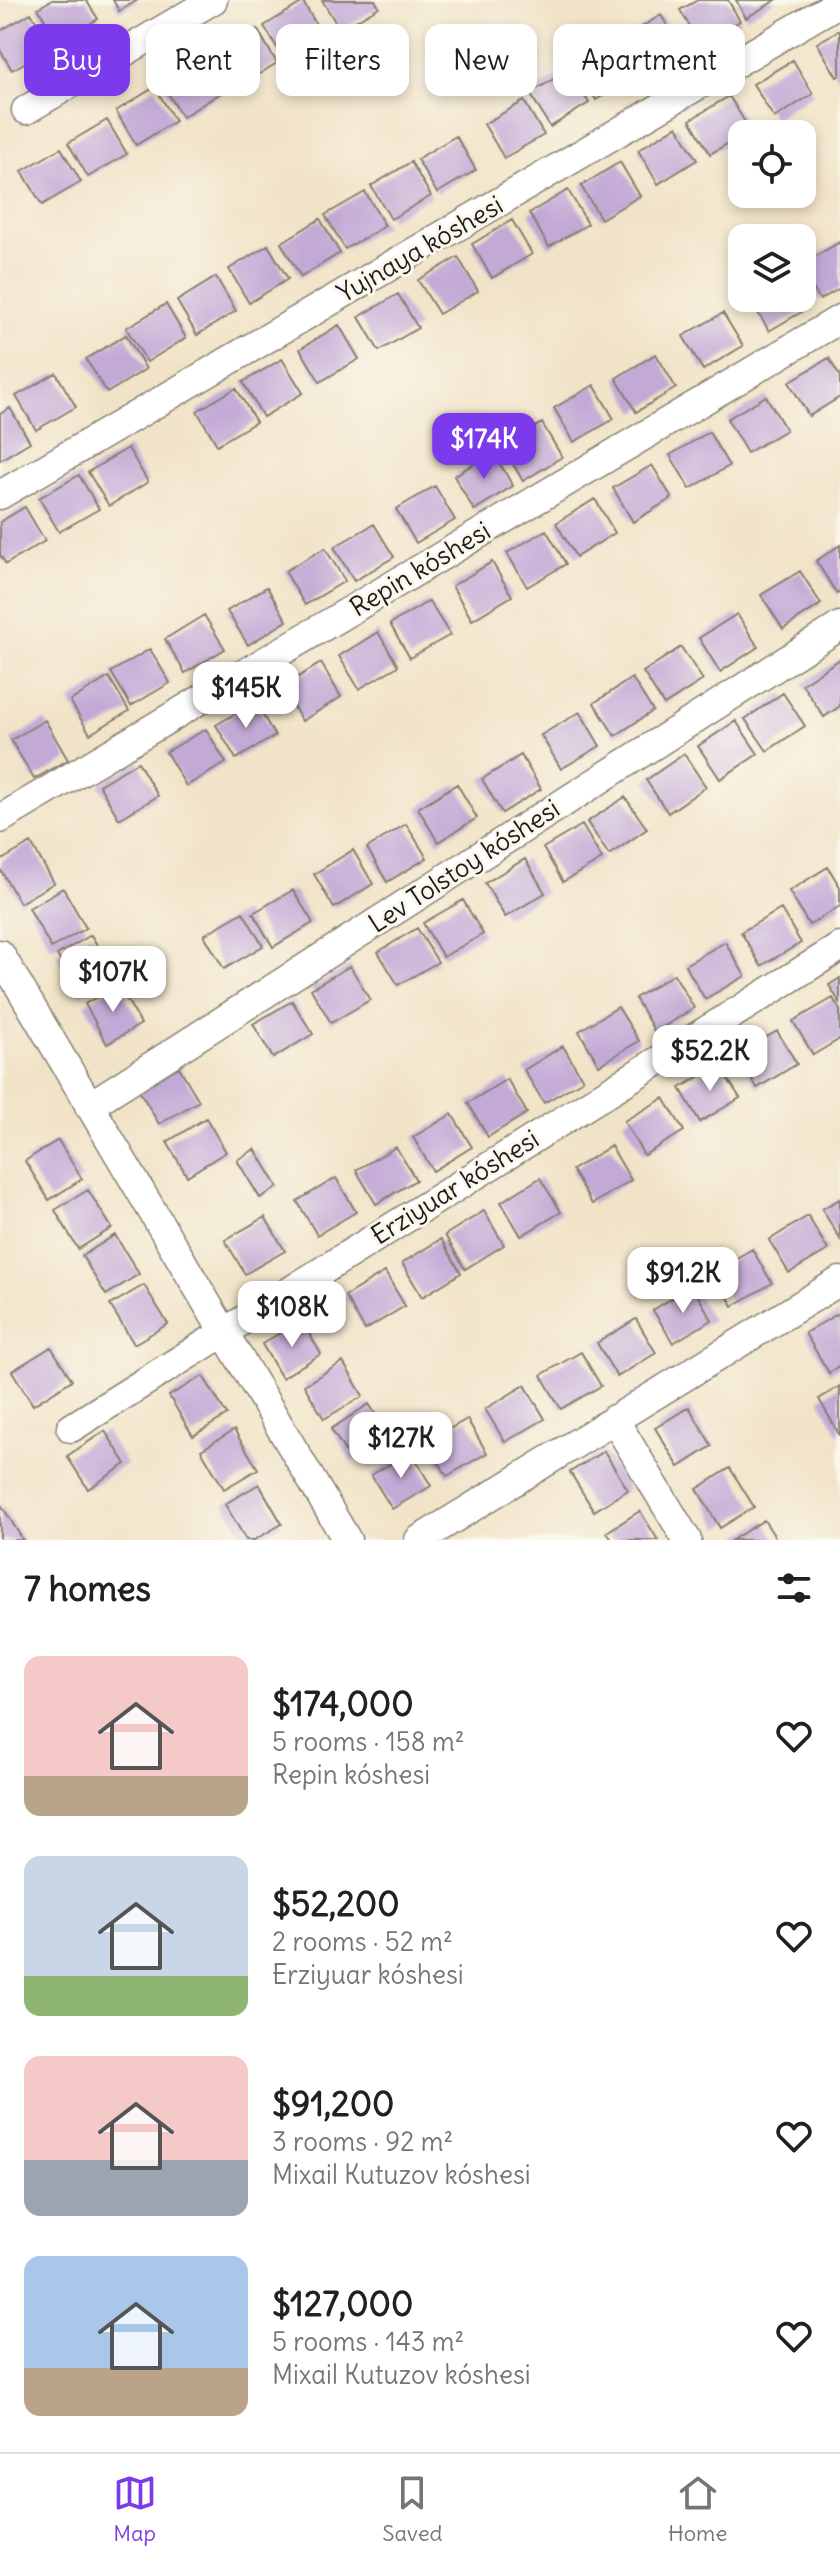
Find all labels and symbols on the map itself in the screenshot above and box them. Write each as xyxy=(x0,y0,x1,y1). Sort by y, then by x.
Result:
street label: Yujnaya kóshesi xyxy=(331,188,508,309)
pin: $174K xyxy=(428,413,540,481)
street label: Repin kóshesi xyxy=(343,514,496,623)
pin: $145K xyxy=(190,662,302,730)
street label: Lev Tolstoy kóshesi xyxy=(362,792,565,940)
pin: $107K xyxy=(57,946,169,1014)
pin: $52.2K xyxy=(645,1025,775,1093)
street label: Erziyuar kóshesi xyxy=(365,1122,545,1251)
pin: $91.2K xyxy=(618,1247,748,1315)
pin: $108K xyxy=(236,1281,348,1349)
pin: $127K xyxy=(345,1412,457,1480)

